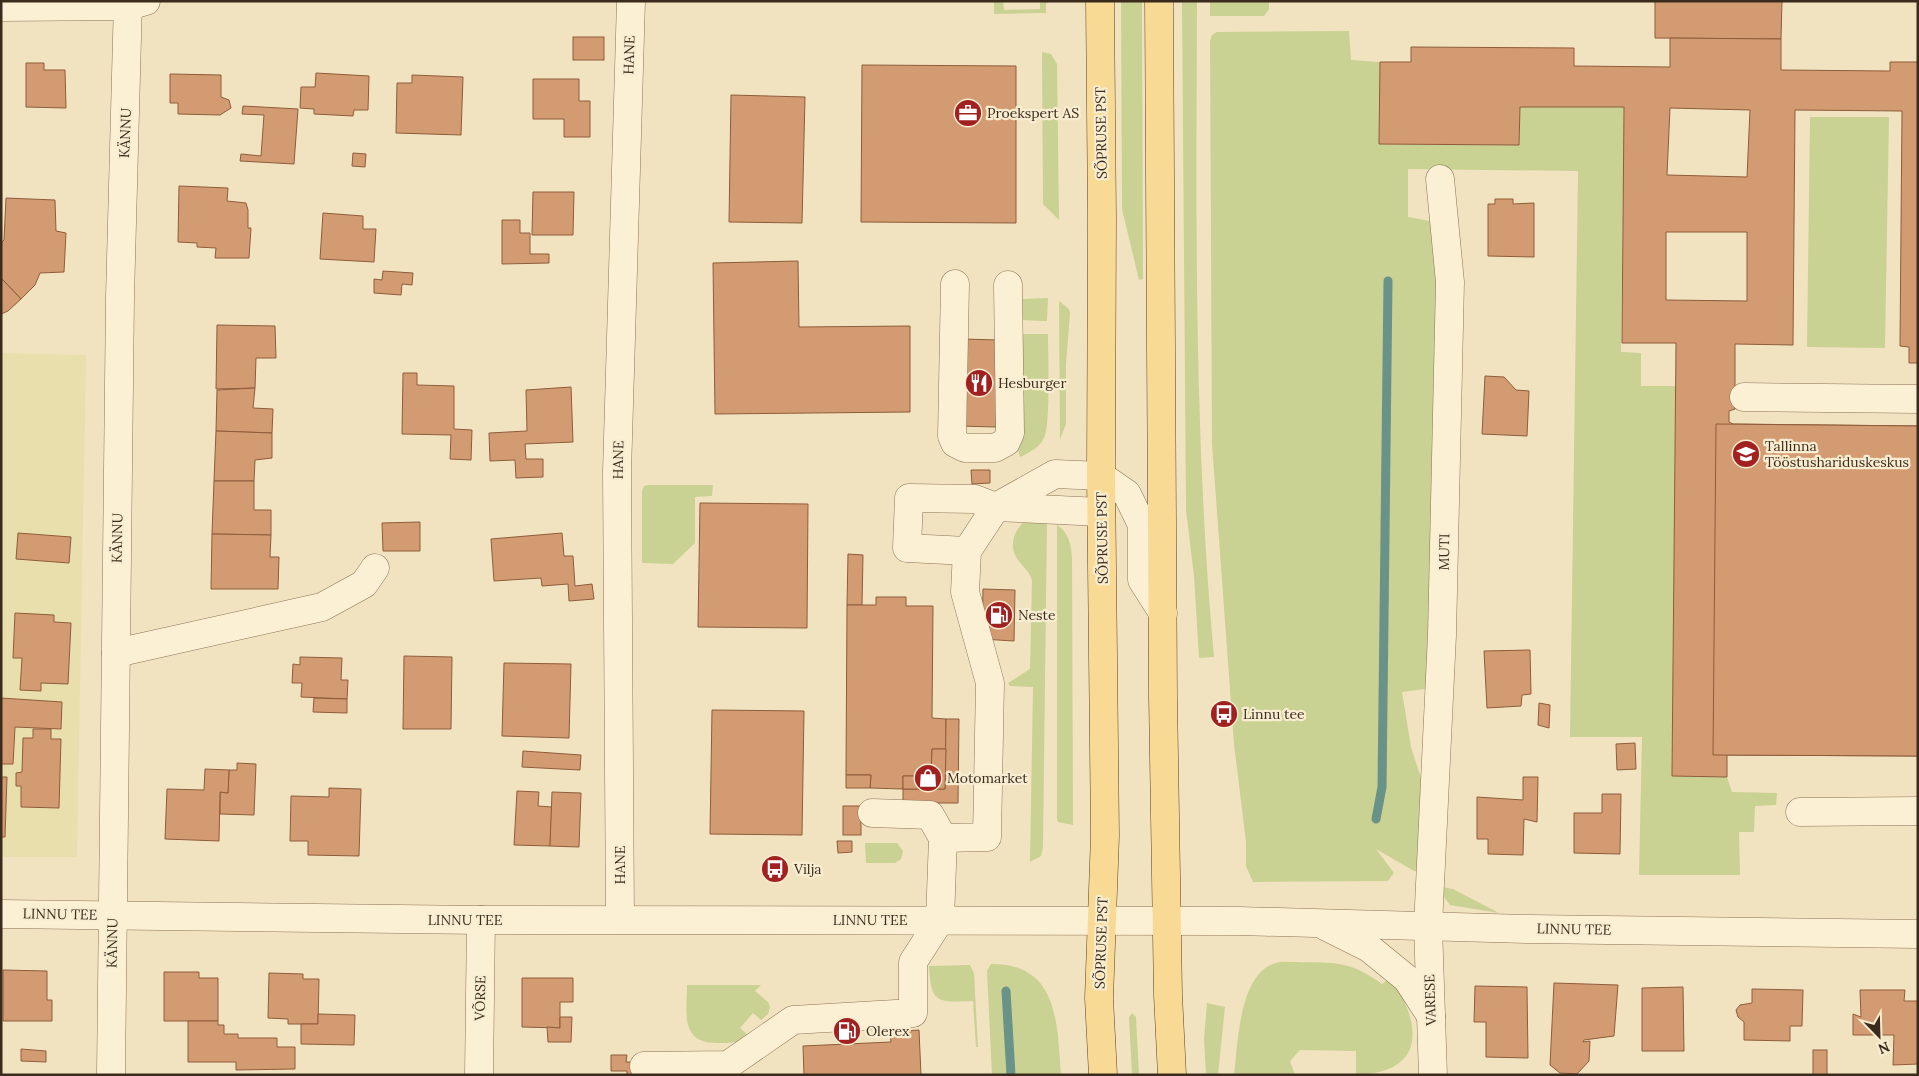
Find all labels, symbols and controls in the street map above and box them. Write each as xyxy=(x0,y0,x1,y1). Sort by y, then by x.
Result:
street label: HANE xyxy=(619,35,639,75)
street label: SÕPRUSE PST xyxy=(1091,87,1111,179)
office icon: Proekspert AS xyxy=(953,98,983,128)
place label: Proekspert AS xyxy=(987,104,1079,122)
street label: KÄNNU xyxy=(115,107,135,158)
restaurant icon: Hesburger xyxy=(964,368,994,398)
place label: Hesburger xyxy=(998,374,1067,392)
place label: Tallinna Tööstushariduskeskus xyxy=(1765,437,1909,471)
school or university icon: Tallinna Tööstushariduskeskus xyxy=(1731,439,1761,469)
street label: HANE xyxy=(609,440,627,480)
street label: SÕPRUSE PST xyxy=(1092,492,1112,584)
street label: KÄNNU xyxy=(108,512,126,563)
street label: MUTI xyxy=(1435,533,1453,571)
fuel station icon: Neste xyxy=(984,600,1014,630)
place label: Neste xyxy=(1018,606,1056,624)
bus stop icon: Linnu tee xyxy=(1209,699,1239,729)
place label: Linnu tee xyxy=(1243,705,1305,723)
shop icon: Motomarket xyxy=(913,763,943,793)
place label: Motomarket xyxy=(947,769,1028,787)
street label: HANE xyxy=(611,845,629,885)
bus stop icon: Vilja xyxy=(760,854,790,884)
place label: Vilja xyxy=(793,860,822,878)
street label: SÕPRUSE PST xyxy=(1090,897,1112,989)
street label: LINNU TEE xyxy=(22,904,98,924)
street label: LINNU TEE xyxy=(428,911,503,929)
street label: LINNU TEE xyxy=(833,911,908,929)
street label: KÄNNU xyxy=(103,917,121,968)
street label: LINNU TEE xyxy=(1536,919,1612,939)
street label: VARESE xyxy=(1420,974,1440,1027)
street label: VÕRSE xyxy=(471,975,489,1022)
north arrow xyxy=(1854,1011,1904,1061)
fuel station icon: Olerex xyxy=(832,1016,862,1046)
place label: Olerex xyxy=(866,1022,910,1040)
text: N xyxy=(1875,1038,1893,1058)

